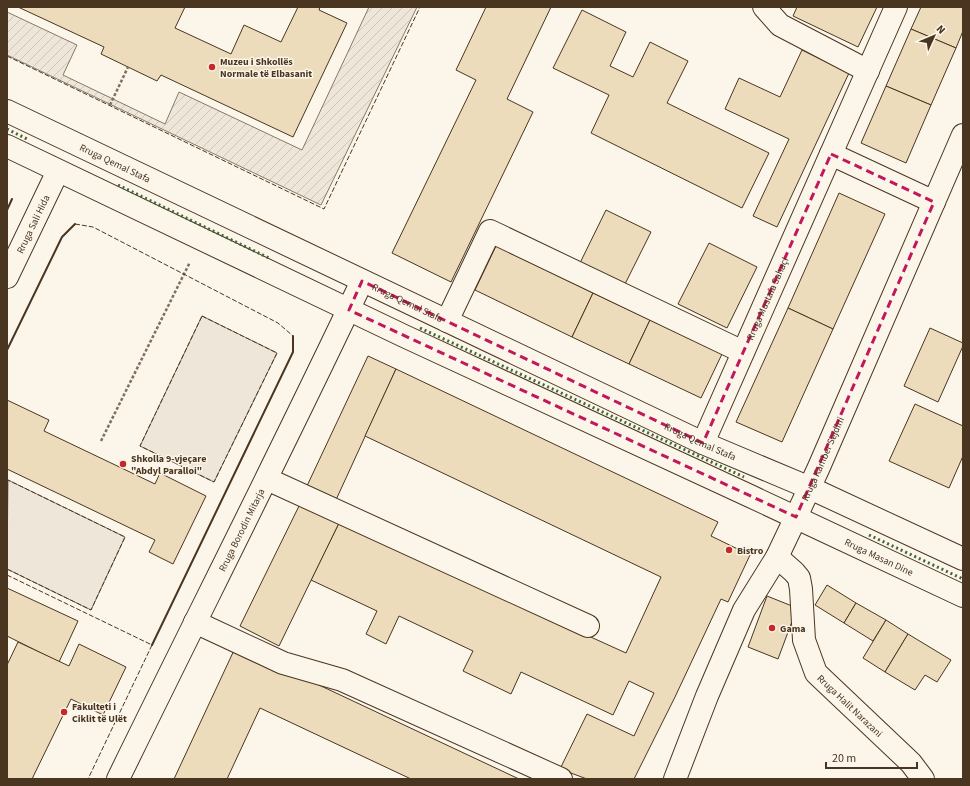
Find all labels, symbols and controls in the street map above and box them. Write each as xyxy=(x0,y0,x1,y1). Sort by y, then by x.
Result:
north arrow xyxy=(914,16,954,56)
text: N xyxy=(933,22,949,37)
place label: Muzeu i Shkollës Normale të Elbasanit xyxy=(220,55,312,81)
marker: Muzeu i Shkollës Normale të Elbasanit xyxy=(207,62,217,72)
street label: Rruga Qemal Stafa xyxy=(77,141,153,187)
street label: Rruga Sali Hida xyxy=(13,193,54,256)
street label: Rruga Mustafa Sahaçi xyxy=(743,255,792,343)
street label: Rruga Qemal Stafa xyxy=(369,280,445,326)
street label: Rruga Kamber Sejdini xyxy=(798,415,848,503)
street label: Rruga Qemal Stafa xyxy=(662,420,738,464)
place label: Shkolla 9-vjeçare "Abdyl Paralloi" xyxy=(131,452,206,478)
marker: Shkolla 9-vjeçare "Abdyl Paralloi" xyxy=(118,459,128,469)
street label: Rruga Borodin Mitarja xyxy=(215,486,268,574)
street label: Rruga Masan Dine xyxy=(842,535,916,580)
place label: Bistro xyxy=(737,544,764,558)
marker: Bistro xyxy=(724,545,734,555)
place label: Gama xyxy=(780,622,806,636)
marker: Gama xyxy=(767,623,777,633)
street label: Rruga Halit Narazani xyxy=(814,672,885,741)
place label: Fakulteti i Ciklit të Ulët xyxy=(72,700,127,726)
marker: Fakulteti i Ciklit të Ulët xyxy=(59,707,69,717)
scale bar xyxy=(826,744,917,770)
text: 20 m xyxy=(832,750,856,767)

